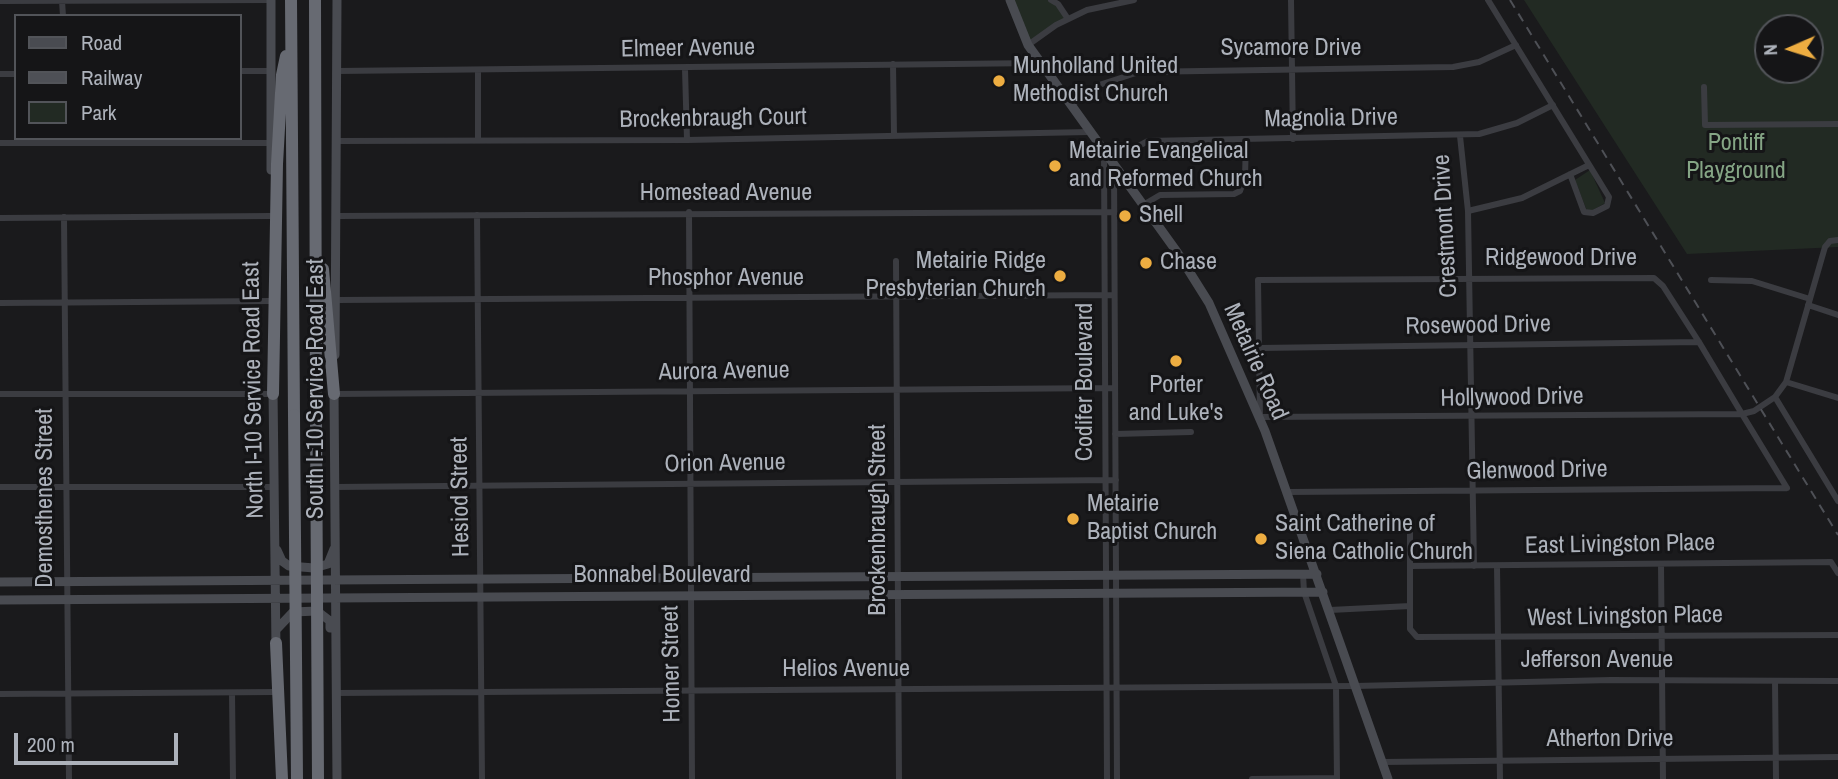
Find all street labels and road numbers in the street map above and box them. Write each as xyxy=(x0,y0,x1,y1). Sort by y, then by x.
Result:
street label: Elmeer Avenue xyxy=(621,33,755,65)
street label: Sycamore Drive xyxy=(1220,35,1362,63)
street label: Brockenbraugh Court xyxy=(619,103,807,135)
street label: Magnolia Drive xyxy=(1264,103,1398,135)
street label: Crestmont Drive xyxy=(1428,154,1464,298)
street label: Homestead Avenue xyxy=(640,180,812,208)
street label: Ridgewood Drive xyxy=(1485,245,1637,273)
street label: South I-10 Service Road East xyxy=(303,259,331,519)
street label: North I-10 Service Road East xyxy=(237,261,271,519)
street label: Phosphor Avenue xyxy=(648,265,804,293)
street label: Metairie Road xyxy=(1216,299,1294,425)
street label: Codifer Boulevard xyxy=(1072,303,1100,461)
street label: Rosewood Drive xyxy=(1405,310,1551,342)
street label: Aurora Avenue xyxy=(658,356,790,388)
street label: Hollywood Drive xyxy=(1440,382,1584,414)
street label: Demosthenes Street xyxy=(32,408,60,588)
street label: Brockenbraugh Street xyxy=(865,424,893,616)
street label: Hesiod Street xyxy=(446,437,476,557)
street label: Orion Avenue xyxy=(664,449,786,479)
street label: Glenwood Drive xyxy=(1466,455,1608,487)
street label: East Livingston Place xyxy=(1525,529,1715,561)
street label: Bonnabel Boulevard xyxy=(573,562,751,590)
street label: West Livingston Place xyxy=(1527,601,1723,633)
street label: Homer Street xyxy=(657,605,687,723)
street label: Jefferson Avenue xyxy=(1521,647,1673,675)
street label: Helios Avenue xyxy=(782,656,910,684)
street label: Atherton Drive xyxy=(1547,726,1673,754)

